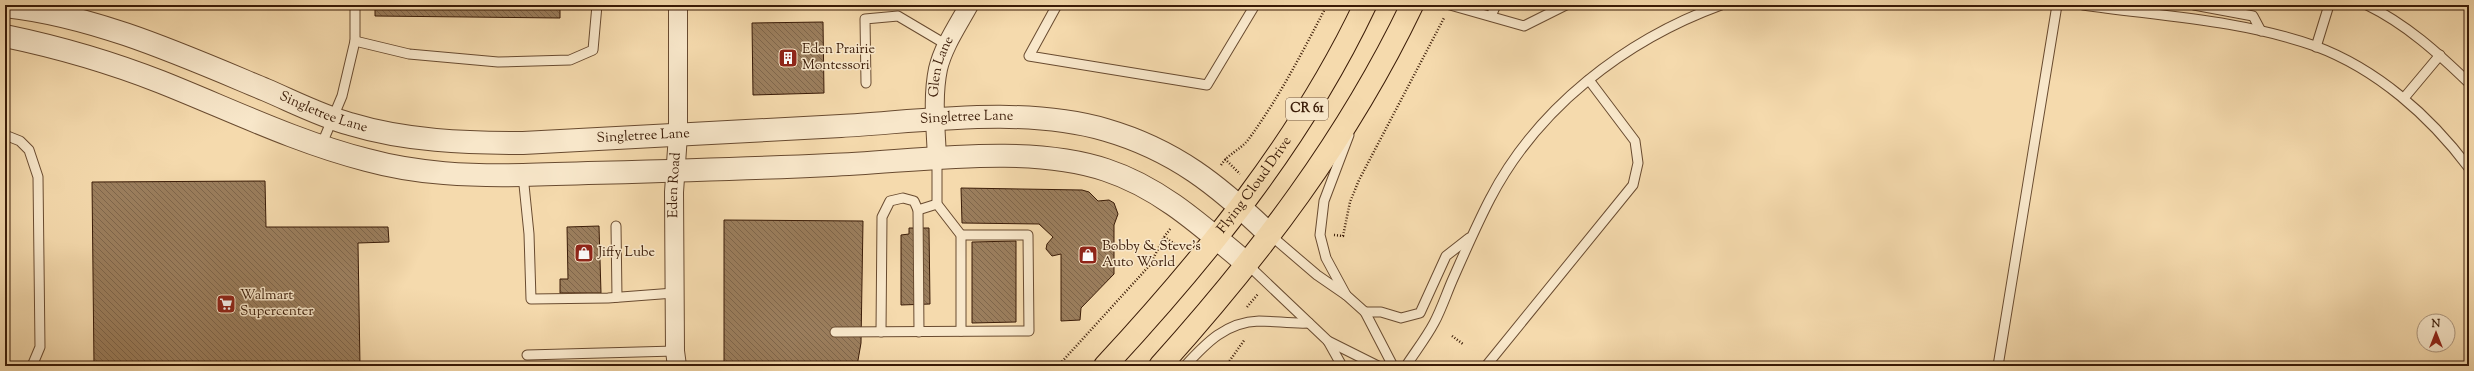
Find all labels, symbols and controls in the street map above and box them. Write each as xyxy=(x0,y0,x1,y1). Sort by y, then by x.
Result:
street label: Glen Lane xyxy=(925,33,959,98)
place label: Eden Prairie Montessori xyxy=(802,40,875,76)
building icon: Eden Prairie Montessori xyxy=(777,47,799,69)
street label: Singletree Lane xyxy=(276,87,370,138)
road number: CR 61 xyxy=(1286,98,1328,120)
street label: Singletree Lane xyxy=(919,107,1014,130)
street label: Singletree Lane xyxy=(596,124,690,149)
street label: Flying Cloud Drive xyxy=(1213,133,1297,238)
street label: Eden Road xyxy=(664,152,687,218)
place label: Bobby & Steve's Auto World xyxy=(1102,237,1201,273)
shop icon: Jiffy Lube xyxy=(573,242,595,264)
place label: Jiffy Lube xyxy=(597,243,655,263)
shop icon: Bobby & Steve's Auto World xyxy=(1077,244,1099,266)
place label: Walmart Supercenter xyxy=(240,286,314,322)
supermarket icon: Walmart Supercenter xyxy=(215,293,237,315)
north arrow xyxy=(2416,313,2456,353)
text: N xyxy=(2431,316,2441,332)

